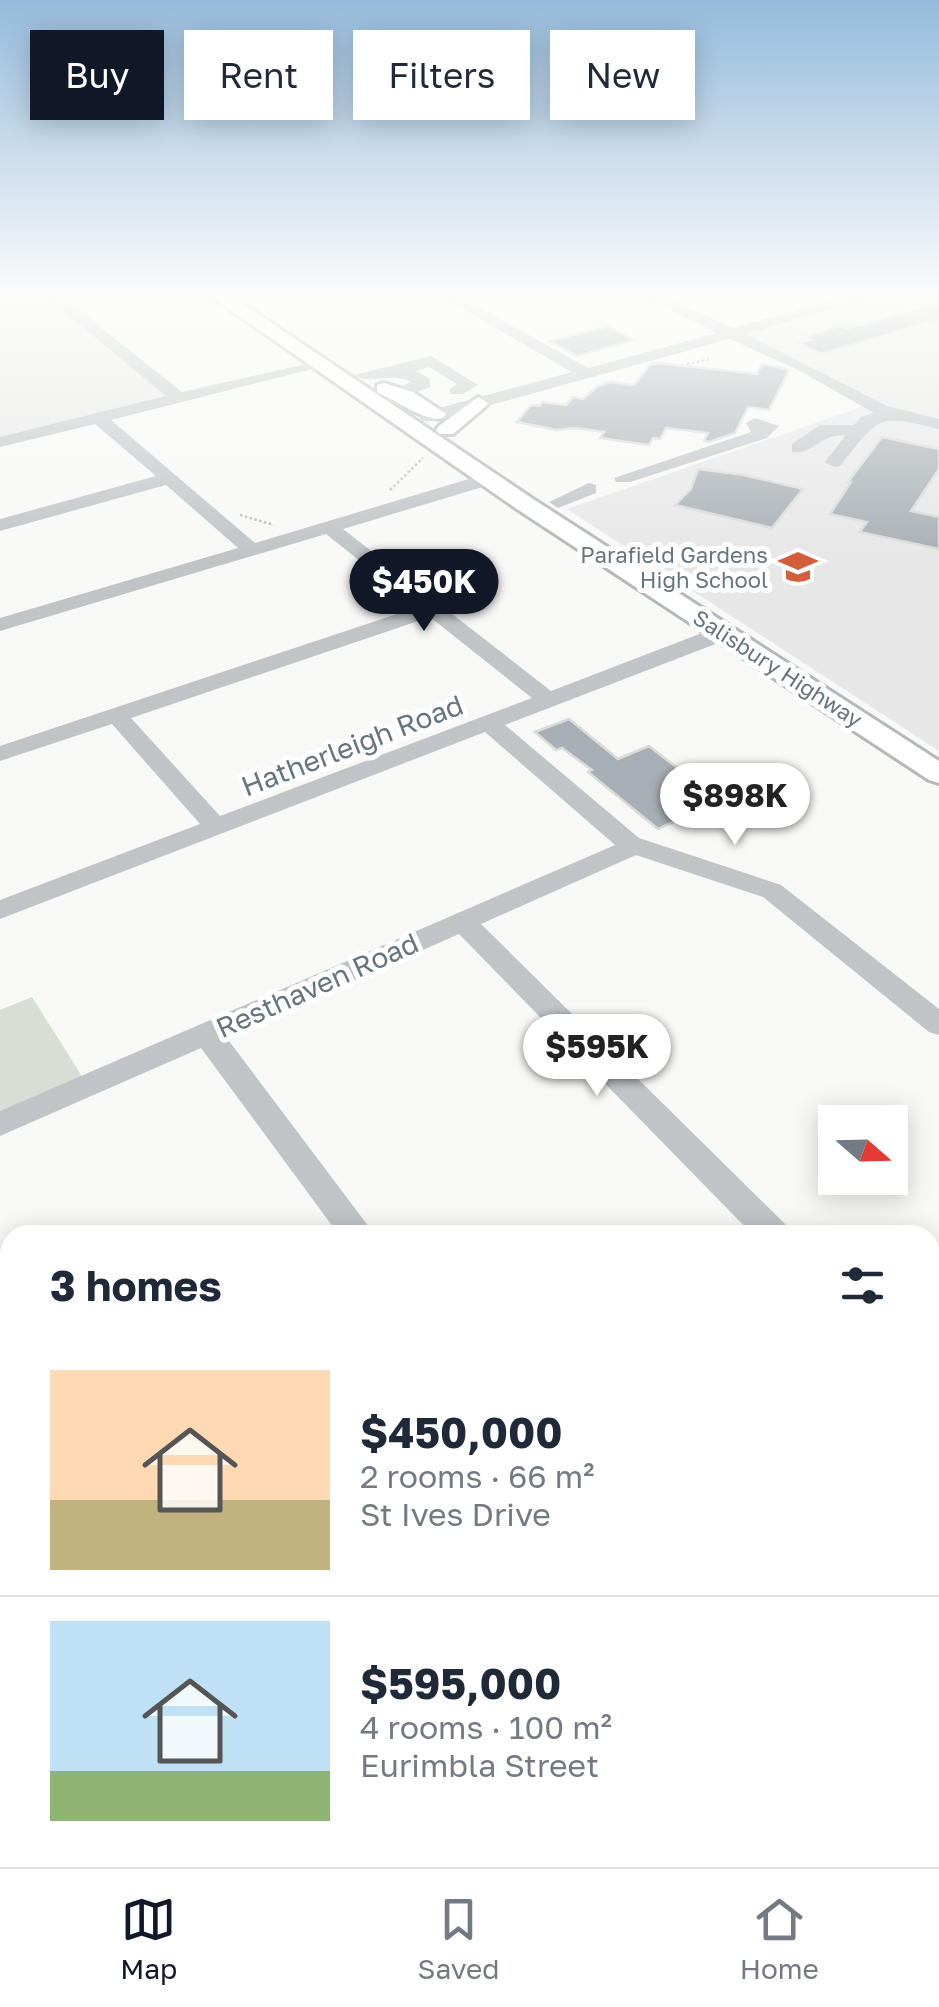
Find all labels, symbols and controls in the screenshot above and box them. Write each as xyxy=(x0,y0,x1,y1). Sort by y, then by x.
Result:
chip: Buy xyxy=(30,30,164,120)
chip: Rent xyxy=(184,30,333,120)
chip: Filters xyxy=(353,30,530,120)
chip: New xyxy=(550,30,695,120)
place label: Parafield Gardens High School xyxy=(580,541,768,593)
school or university icon: Parafield Gardens High School xyxy=(777,546,819,588)
pin: $450K xyxy=(354,549,494,634)
text: $450K xyxy=(372,562,476,600)
street label: Salisbury Highway xyxy=(688,603,868,733)
street label: Hatherleigh Road xyxy=(236,688,468,802)
pin: $898K xyxy=(665,763,805,848)
text: $898K xyxy=(682,776,788,814)
street label: Resthaven Road xyxy=(211,926,423,1044)
pin: $595K xyxy=(527,1014,667,1099)
text: $595K xyxy=(545,1027,649,1065)
north arrow xyxy=(818,1105,908,1195)
map controls xyxy=(818,1105,908,1195)
icon: filters xyxy=(835,1258,890,1313)
text: 3 homes xyxy=(50,1260,222,1310)
text: $450,000 xyxy=(360,1407,563,1457)
icon: home xyxy=(130,1410,250,1530)
text: 2 rooms · 66 m² xyxy=(360,1457,595,1495)
text: St Ives Drive xyxy=(360,1495,551,1533)
text: $595,000 xyxy=(360,1658,561,1708)
icon: home xyxy=(130,1661,250,1781)
text: 4 rooms · 100 m² xyxy=(360,1708,612,1746)
text: Eurimbla Street xyxy=(360,1746,599,1784)
tab: Map xyxy=(120,1892,177,1985)
tab: Saved xyxy=(418,1892,499,1985)
tab: Home xyxy=(740,1892,819,1985)

